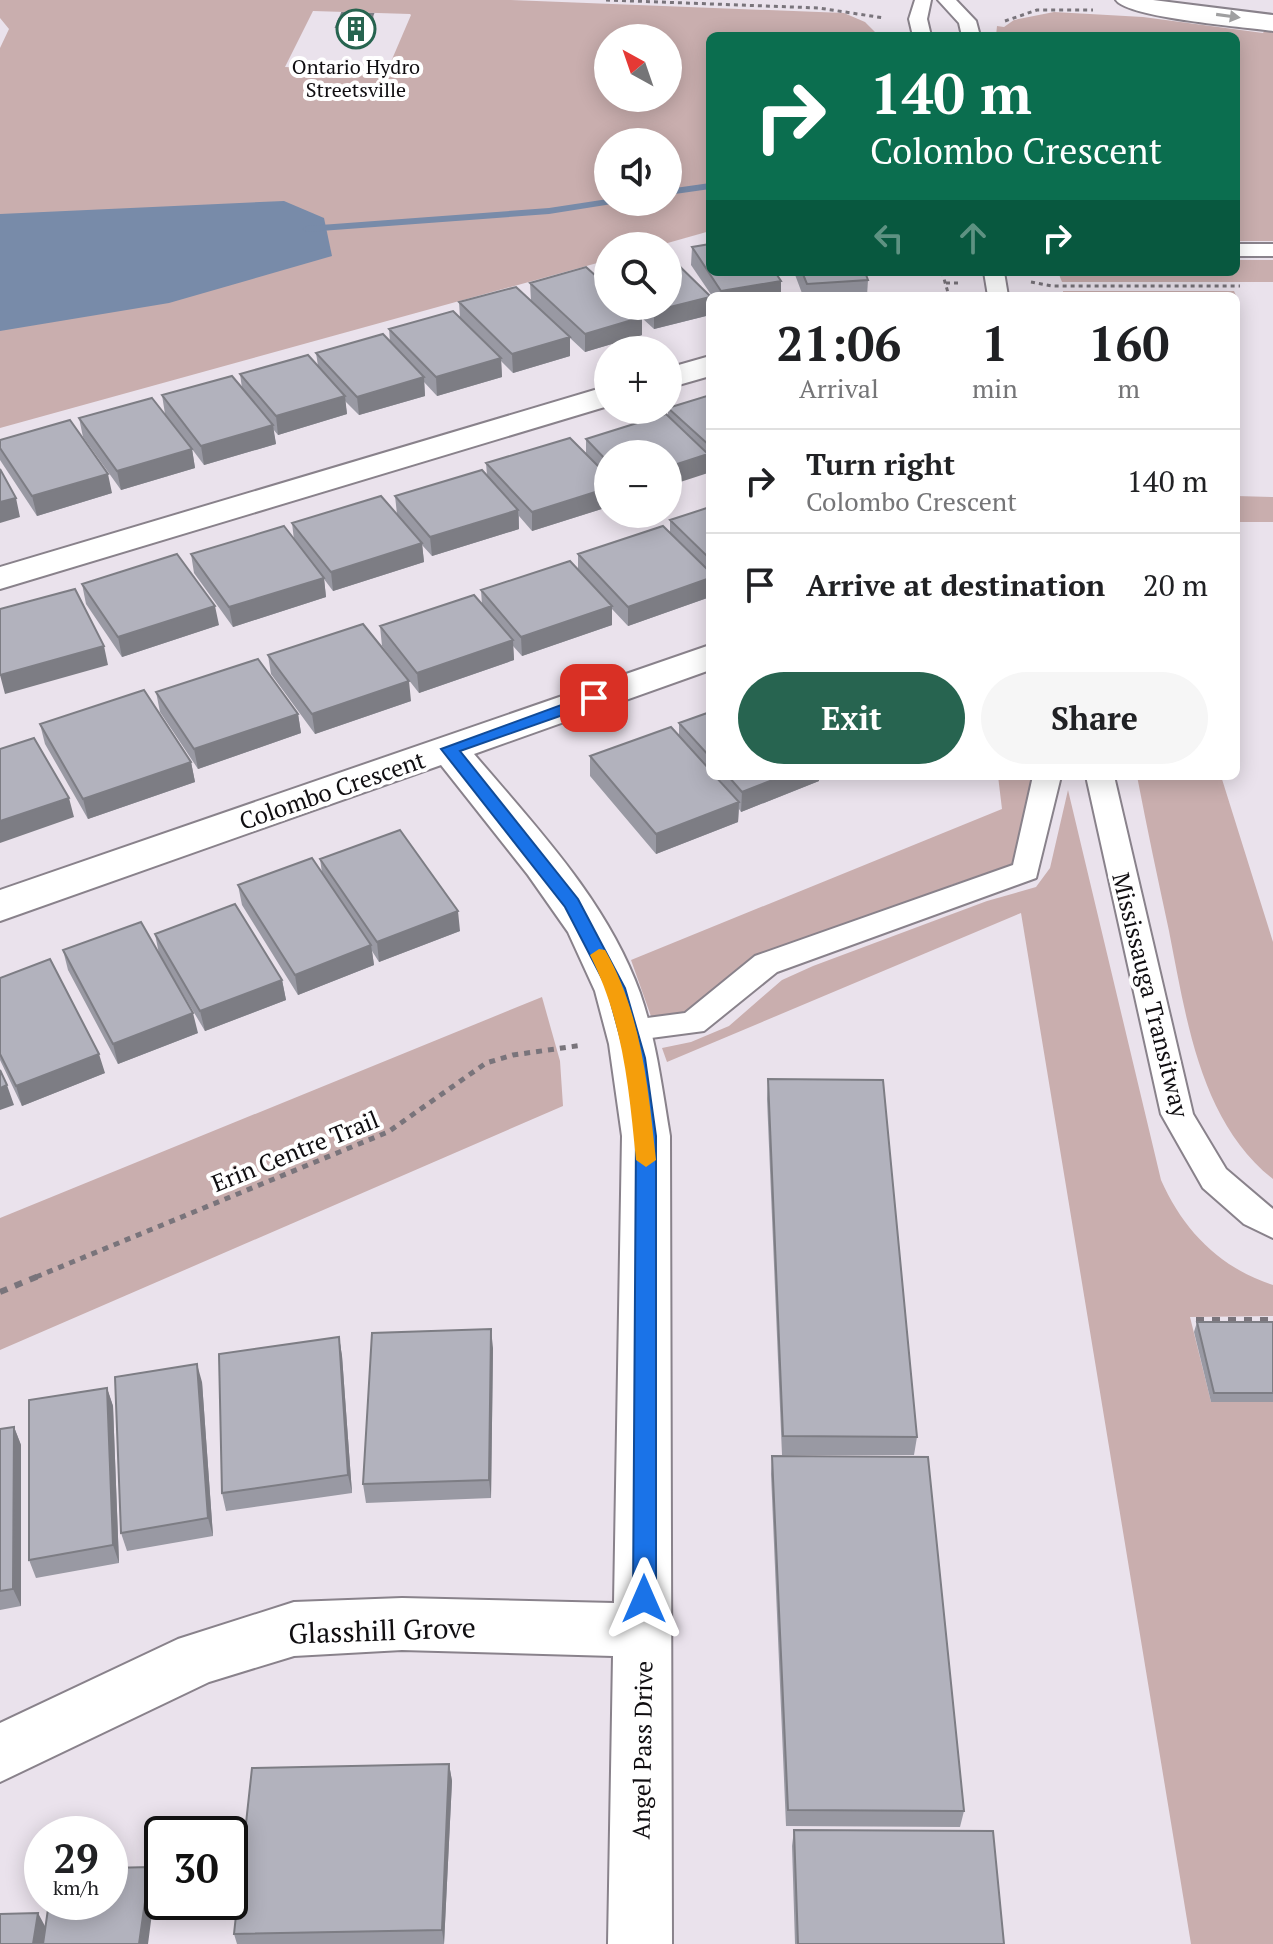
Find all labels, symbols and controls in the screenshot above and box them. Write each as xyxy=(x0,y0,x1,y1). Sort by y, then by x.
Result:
building icon: Ontario Hydro Streetsville xyxy=(335,8,377,50)
one-way arrow xyxy=(1216,10,1241,23)
north arrow xyxy=(594,24,682,112)
map controls xyxy=(594,24,682,528)
place label: Ontario Hydro Streetsville xyxy=(292,53,420,103)
text: 140 m xyxy=(870,56,1032,130)
icon: right xyxy=(738,64,842,168)
text: Colombo Crescent xyxy=(870,127,1162,174)
button: sound xyxy=(594,128,682,216)
icon: left xyxy=(867,216,911,260)
icon: ahead xyxy=(951,216,995,260)
icon: right xyxy=(1035,216,1079,260)
button: search xyxy=(594,232,682,320)
text: 21:06 xyxy=(776,311,901,375)
text: 1 xyxy=(981,311,1008,375)
text: 160 xyxy=(1088,311,1170,375)
button: + xyxy=(594,336,682,424)
text: Arrival xyxy=(799,371,879,405)
text: min xyxy=(972,371,1018,405)
text: m xyxy=(1118,371,1140,405)
button: − xyxy=(594,440,682,528)
text: Turn right xyxy=(806,444,955,484)
icon: right xyxy=(738,459,782,503)
text: 140 m xyxy=(1127,461,1208,501)
text: Colombo Crescent xyxy=(806,484,1017,518)
icon: arrive xyxy=(738,563,782,607)
text: Arrive at destination xyxy=(806,565,1105,605)
text: 20 m xyxy=(1143,565,1208,605)
pin xyxy=(560,664,628,732)
button: Exit xyxy=(738,672,965,764)
button: Share xyxy=(981,672,1208,764)
icon: arrive xyxy=(572,676,616,720)
street label: Colombo Crescent xyxy=(235,743,429,837)
street label: Mississauga Transitway xyxy=(1105,869,1197,1122)
street label: Erin Centre Trail xyxy=(207,1103,383,1199)
position arrow xyxy=(602,1557,686,1641)
street label: Glasshill Grove xyxy=(288,1608,476,1652)
street label: Angel Pass Drive xyxy=(624,1660,660,1840)
speed limit sign: 30 xyxy=(144,1816,248,1920)
text: 29 xyxy=(53,1831,99,1884)
text: km/h xyxy=(53,1874,99,1901)

